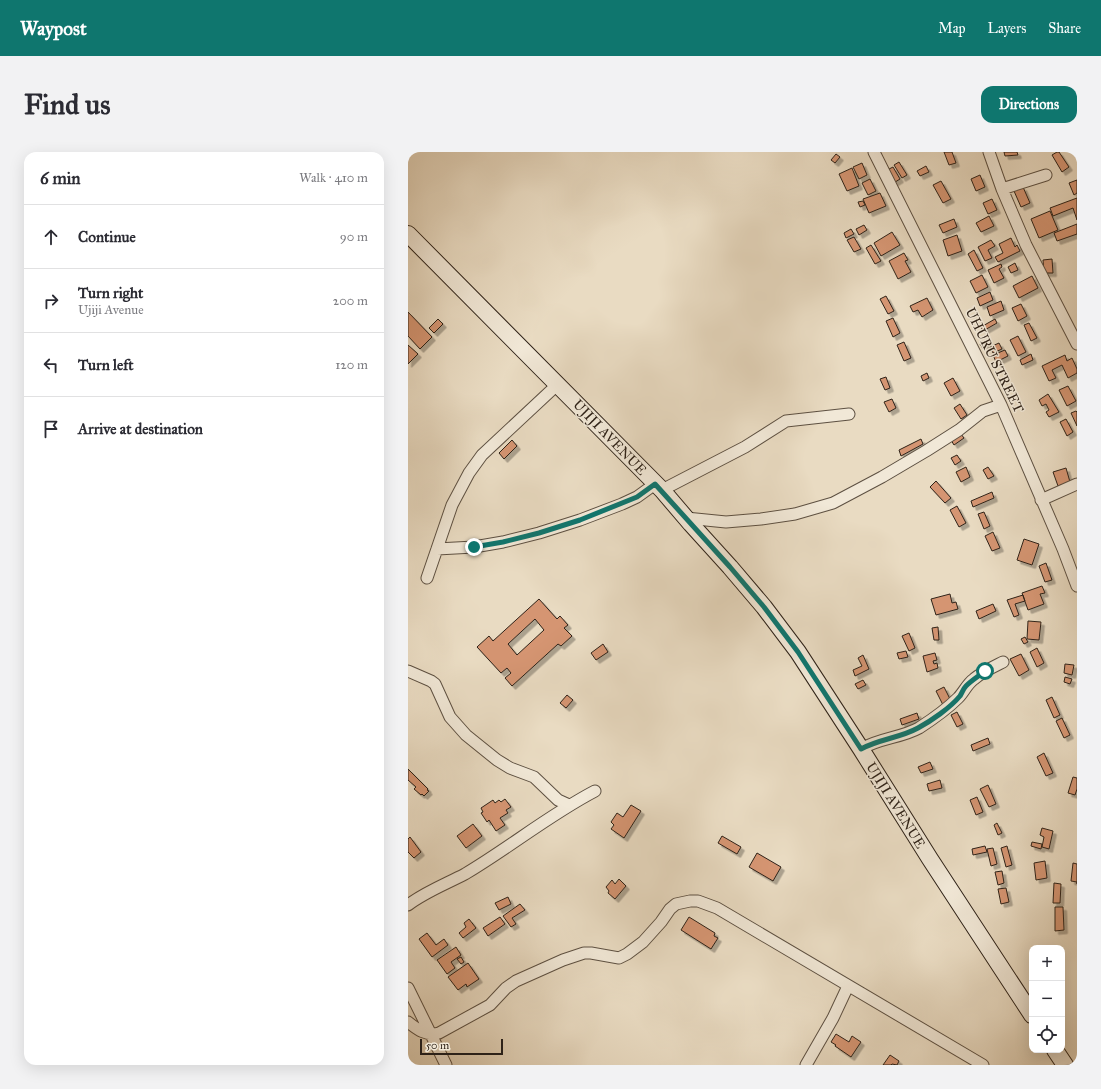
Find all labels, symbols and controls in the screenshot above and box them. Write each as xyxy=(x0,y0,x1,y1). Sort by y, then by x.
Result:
text: Waypost xyxy=(20,17,87,40)
text: Map xyxy=(938,20,966,37)
text: Layers xyxy=(988,20,1026,37)
text: Share xyxy=(1048,20,1081,37)
button: Directions xyxy=(981,86,1077,123)
text: Find us xyxy=(24,87,110,122)
text: 6 min xyxy=(40,168,81,189)
text: Walk · 410 m xyxy=(299,170,368,186)
icon: ahead xyxy=(40,226,62,248)
text: Continue xyxy=(78,228,136,246)
text: 90 m xyxy=(340,229,368,245)
text: Turn right xyxy=(78,284,143,302)
icon: right xyxy=(40,290,62,312)
text: 200 m xyxy=(333,293,368,309)
text: Ujiji Avenue xyxy=(78,302,144,318)
street label: UHURU STREET xyxy=(962,305,1028,416)
icon: left xyxy=(40,354,62,376)
text: Turn left xyxy=(78,356,134,374)
text: 120 m xyxy=(335,357,368,373)
street label: UJIJI AVENUE xyxy=(569,396,650,479)
icon: arrive xyxy=(40,418,62,440)
text: Arrive at destination xyxy=(78,420,203,438)
route end xyxy=(465,538,483,556)
route start xyxy=(976,662,994,680)
street label: UJIJI AVENUE xyxy=(861,759,929,852)
map controls xyxy=(1029,945,1065,1053)
button: + xyxy=(1029,945,1065,981)
button: − xyxy=(1029,981,1065,1017)
button: locate xyxy=(1029,1017,1065,1053)
scale bar xyxy=(420,1037,503,1056)
text: 50 m xyxy=(426,1039,449,1052)

